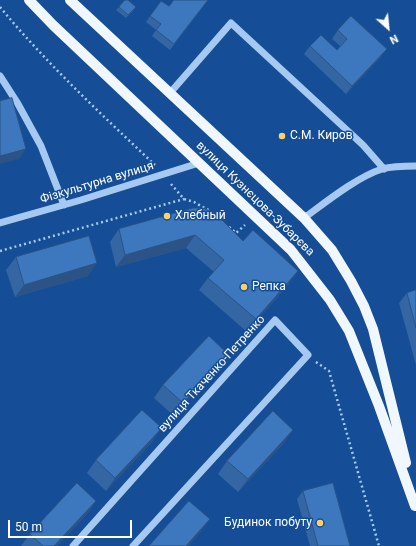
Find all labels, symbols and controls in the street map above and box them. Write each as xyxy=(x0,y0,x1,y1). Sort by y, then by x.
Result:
north arrow xyxy=(368,8,408,48)
text: N xyxy=(387,32,400,47)
place label: С.М. Киров xyxy=(290,129,353,143)
marker: С.М. Киров xyxy=(277,131,287,141)
street label: вулиця Кузнєцова-Зубарєва xyxy=(193,139,317,259)
street label: Фізкультурна вулиця xyxy=(39,159,155,207)
place label: Хлебный xyxy=(175,209,226,223)
marker: Хлебный xyxy=(162,211,172,221)
place label: Репка xyxy=(252,280,286,294)
marker: Репка xyxy=(239,282,249,292)
street label: вулиця Ткаченко-Петренко xyxy=(156,312,268,436)
scale bar xyxy=(10,512,134,538)
place label: Будинок побуту xyxy=(224,516,312,530)
marker: Будинок побуту xyxy=(315,518,325,528)
text: 50 m xyxy=(15,520,42,534)

